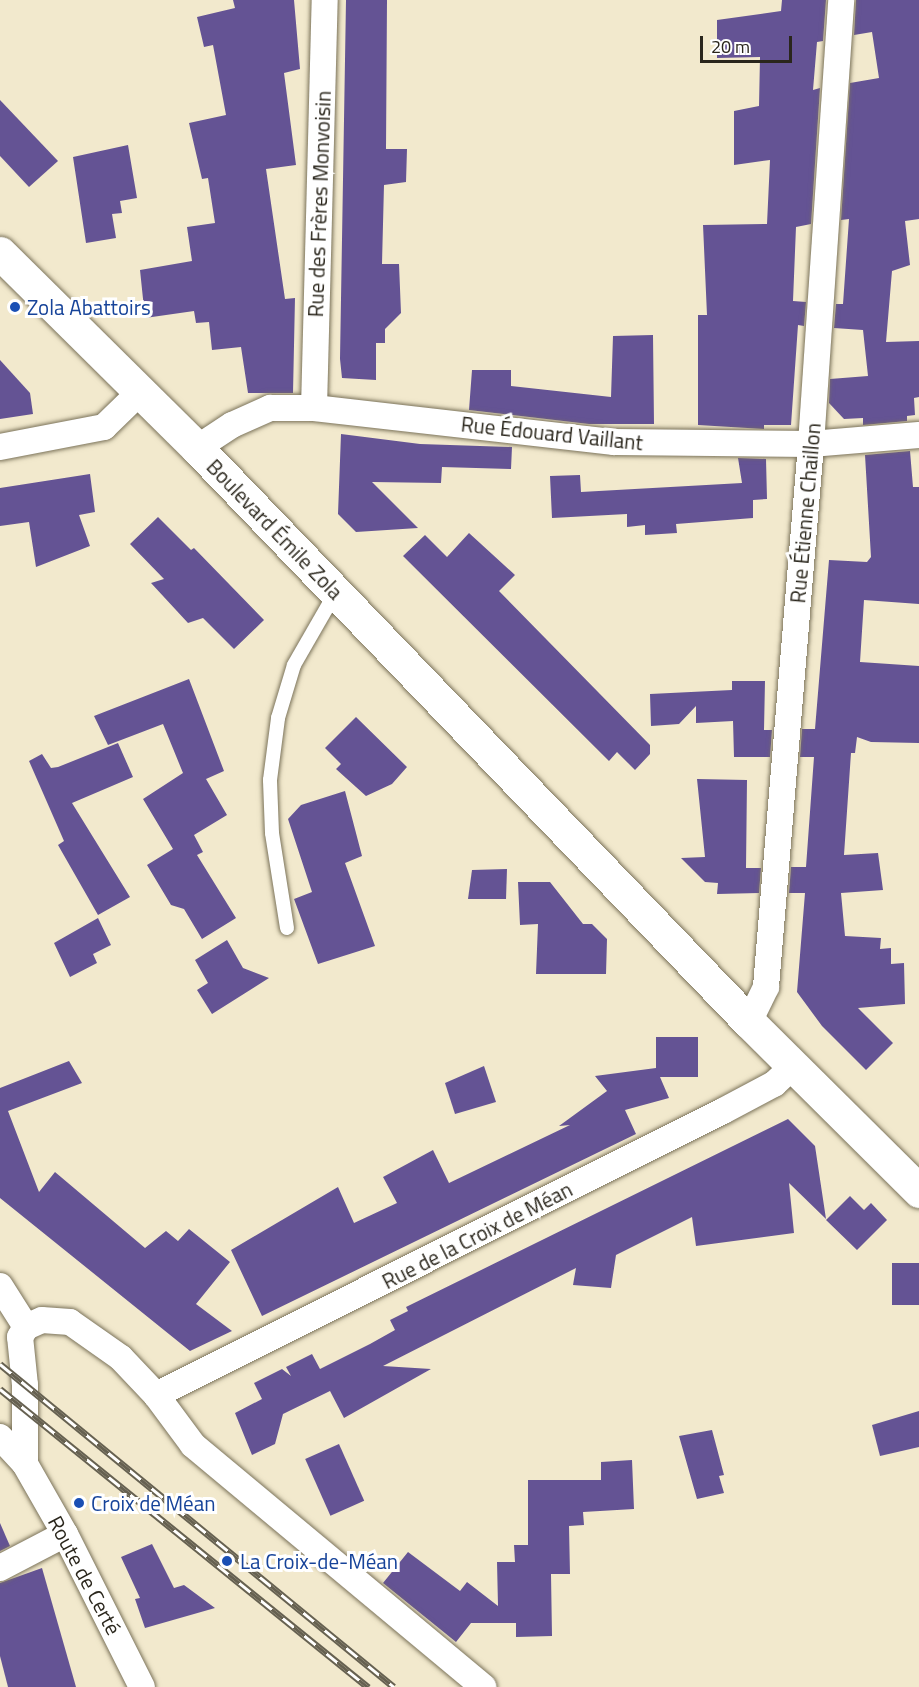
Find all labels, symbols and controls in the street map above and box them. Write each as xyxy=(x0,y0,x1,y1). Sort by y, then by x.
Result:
scale bar xyxy=(703,24,794,62)
text: 20 m xyxy=(711,33,750,60)
street label: Rue des Frères Monvoisin xyxy=(302,90,336,318)
place label: Zola Abattoirs xyxy=(27,294,151,320)
marker: Zola Abattoirs xyxy=(8,300,22,314)
street label: Rue Édouard Vaillant xyxy=(460,411,644,455)
street label: Rue Étienne Chaillon xyxy=(785,422,825,604)
street label: Boulevard Émile Zola xyxy=(202,454,348,604)
street label: Rue de la Croix de Méan xyxy=(378,1176,576,1294)
place label: Croix de Méan xyxy=(91,1490,215,1516)
marker: Croix de Méan xyxy=(72,1496,86,1510)
street label: Route de Certé xyxy=(43,1511,127,1639)
place label: La Croix-de-Méan xyxy=(240,1548,398,1574)
marker: La Croix-de-Méan xyxy=(218,1552,236,1570)

